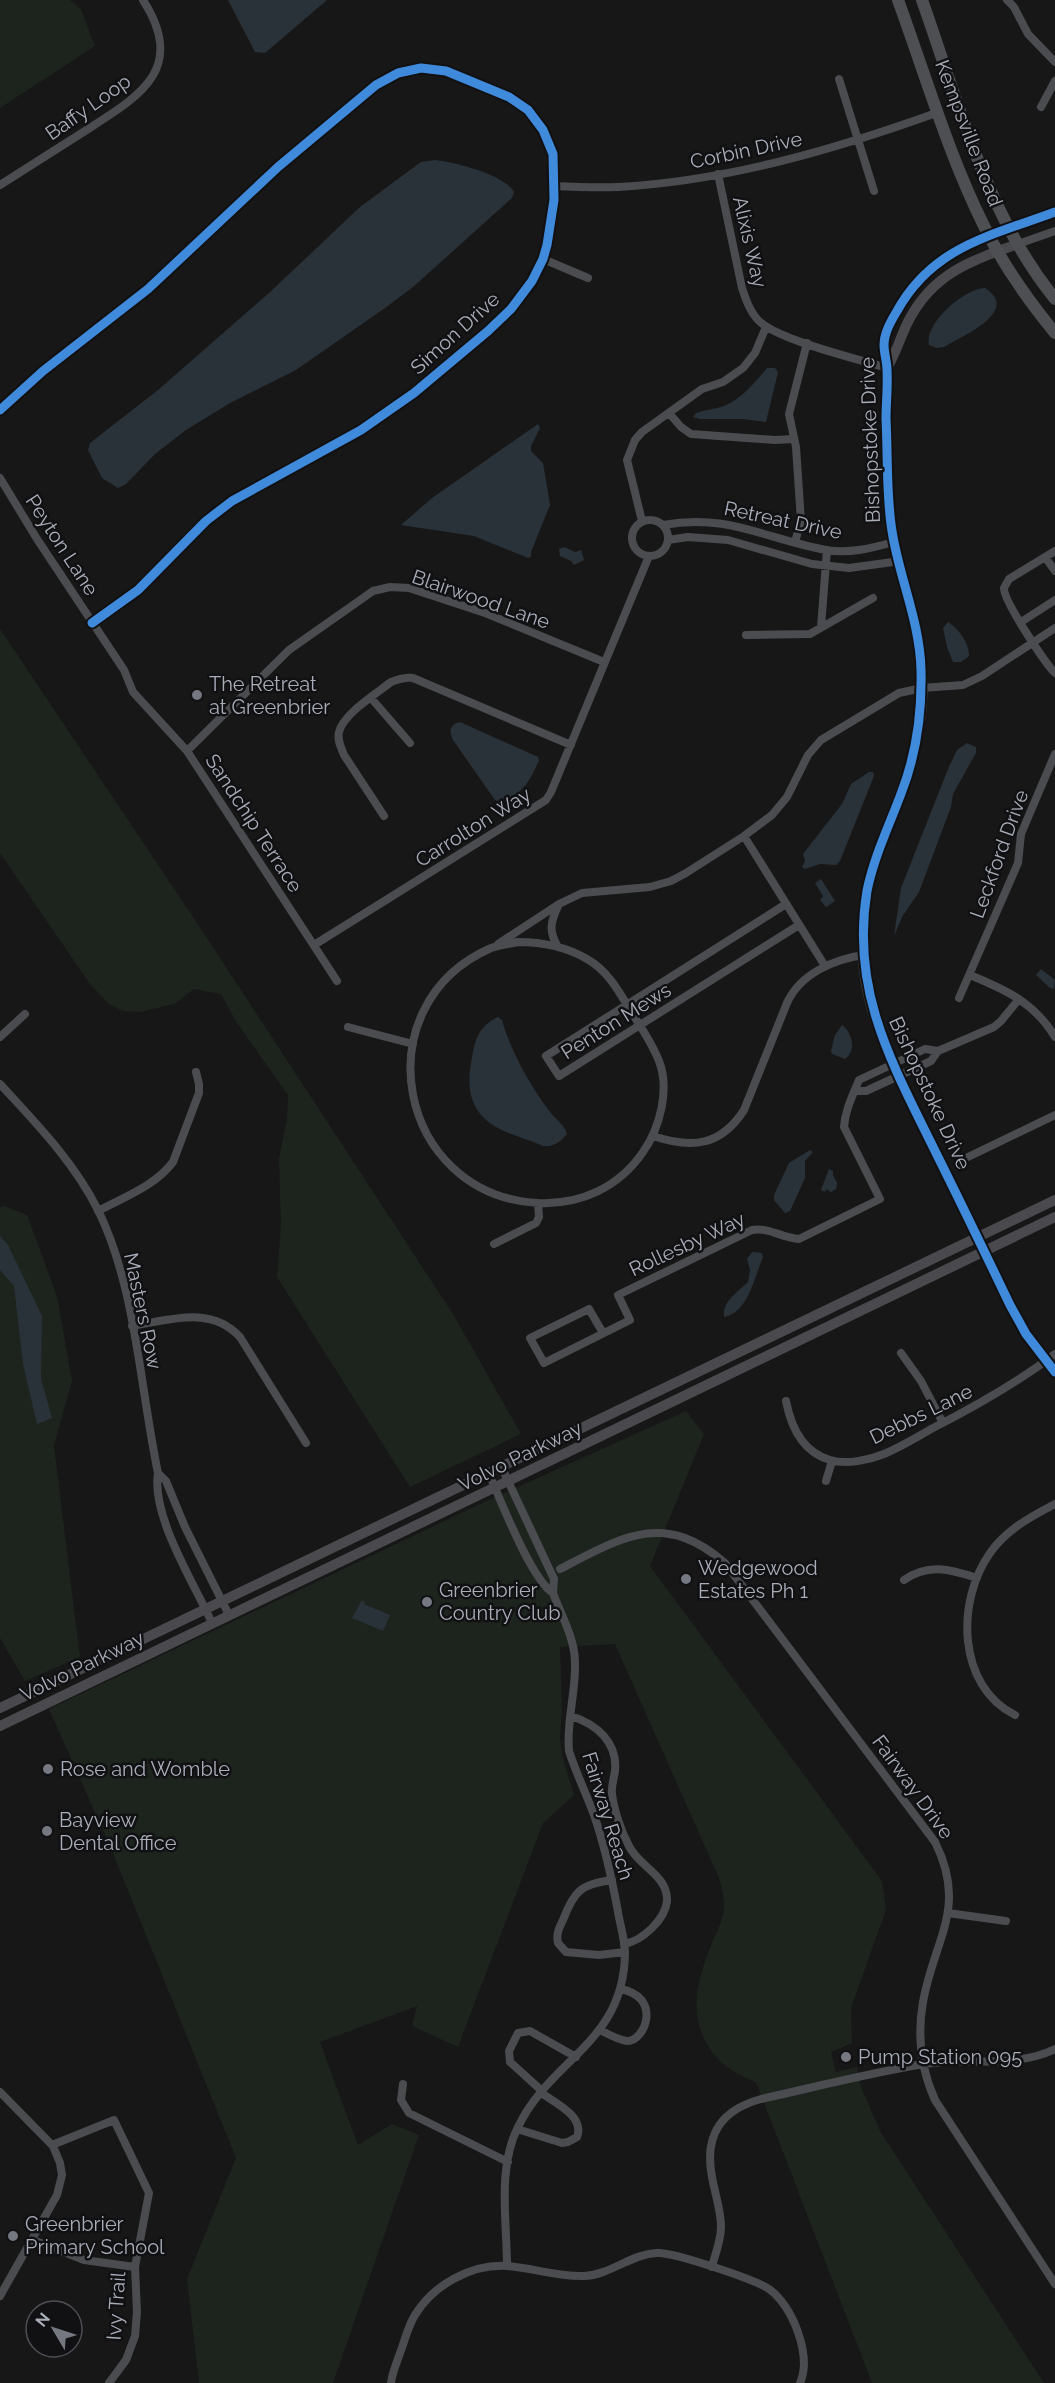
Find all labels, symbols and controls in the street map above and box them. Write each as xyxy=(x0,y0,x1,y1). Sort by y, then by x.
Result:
street label: Kempsville Road xyxy=(930,56,1008,210)
street label: Baffy Loop xyxy=(41,69,135,145)
street label: Corbin Drive xyxy=(688,126,804,174)
street label: Alixis Way xyxy=(728,194,772,290)
street label: Simon Drive xyxy=(406,287,505,379)
street label: Bishopstoke Drive xyxy=(855,356,885,523)
street label: Peyton Lane xyxy=(20,490,104,600)
street label: Retreat Drive xyxy=(722,496,844,544)
street label: Blairwood Lane xyxy=(409,564,553,634)
place label: The Retreat at Greenbrier xyxy=(209,672,330,719)
marker: The Retreat at Greenbrier xyxy=(190,688,204,702)
street label: Sandchip Terrace xyxy=(200,749,308,897)
street label: Carrolton Way xyxy=(411,782,535,872)
street label: Leckford Drive xyxy=(965,786,1033,922)
street label: Penton Mews xyxy=(557,978,675,1064)
street label: Bishopstoke Drive xyxy=(884,1013,976,1174)
street label: Rollesby Way xyxy=(625,1207,749,1281)
street label: Masters Row xyxy=(119,1251,167,1371)
street label: Debbs Lane xyxy=(866,1379,977,1449)
street label: Volvo Parkway xyxy=(454,1416,586,1496)
place label: Wedgewood Estates Ph 1 xyxy=(698,1556,818,1603)
marker: Wedgewood Estates Ph 1 xyxy=(679,1572,693,1586)
place label: Greenbrier Country Club xyxy=(439,1578,561,1625)
marker: Greenbrier Country Club xyxy=(420,1595,434,1609)
street label: Volvo Parkway xyxy=(16,1626,148,1706)
street label: Fairway Drive xyxy=(867,1730,959,1844)
street label: Fairway Reach xyxy=(577,1749,639,1883)
place label: Rose and Womble xyxy=(60,1757,230,1781)
marker: Rose and Womble xyxy=(41,1762,55,1776)
place label: Bayview Dental Office xyxy=(59,1808,177,1855)
marker: Bayview Dental Office xyxy=(40,1824,54,1838)
place label: Pump Station 095 xyxy=(858,2045,1022,2069)
marker: Pump Station 095 xyxy=(839,2050,853,2064)
place label: Greenbrier Primary School xyxy=(25,2212,165,2259)
marker: Greenbrier Primary School xyxy=(6,2229,20,2243)
street label: Ivy Trail xyxy=(102,2270,130,2341)
north arrow xyxy=(24,2299,84,2359)
text: N xyxy=(32,2309,54,2331)

